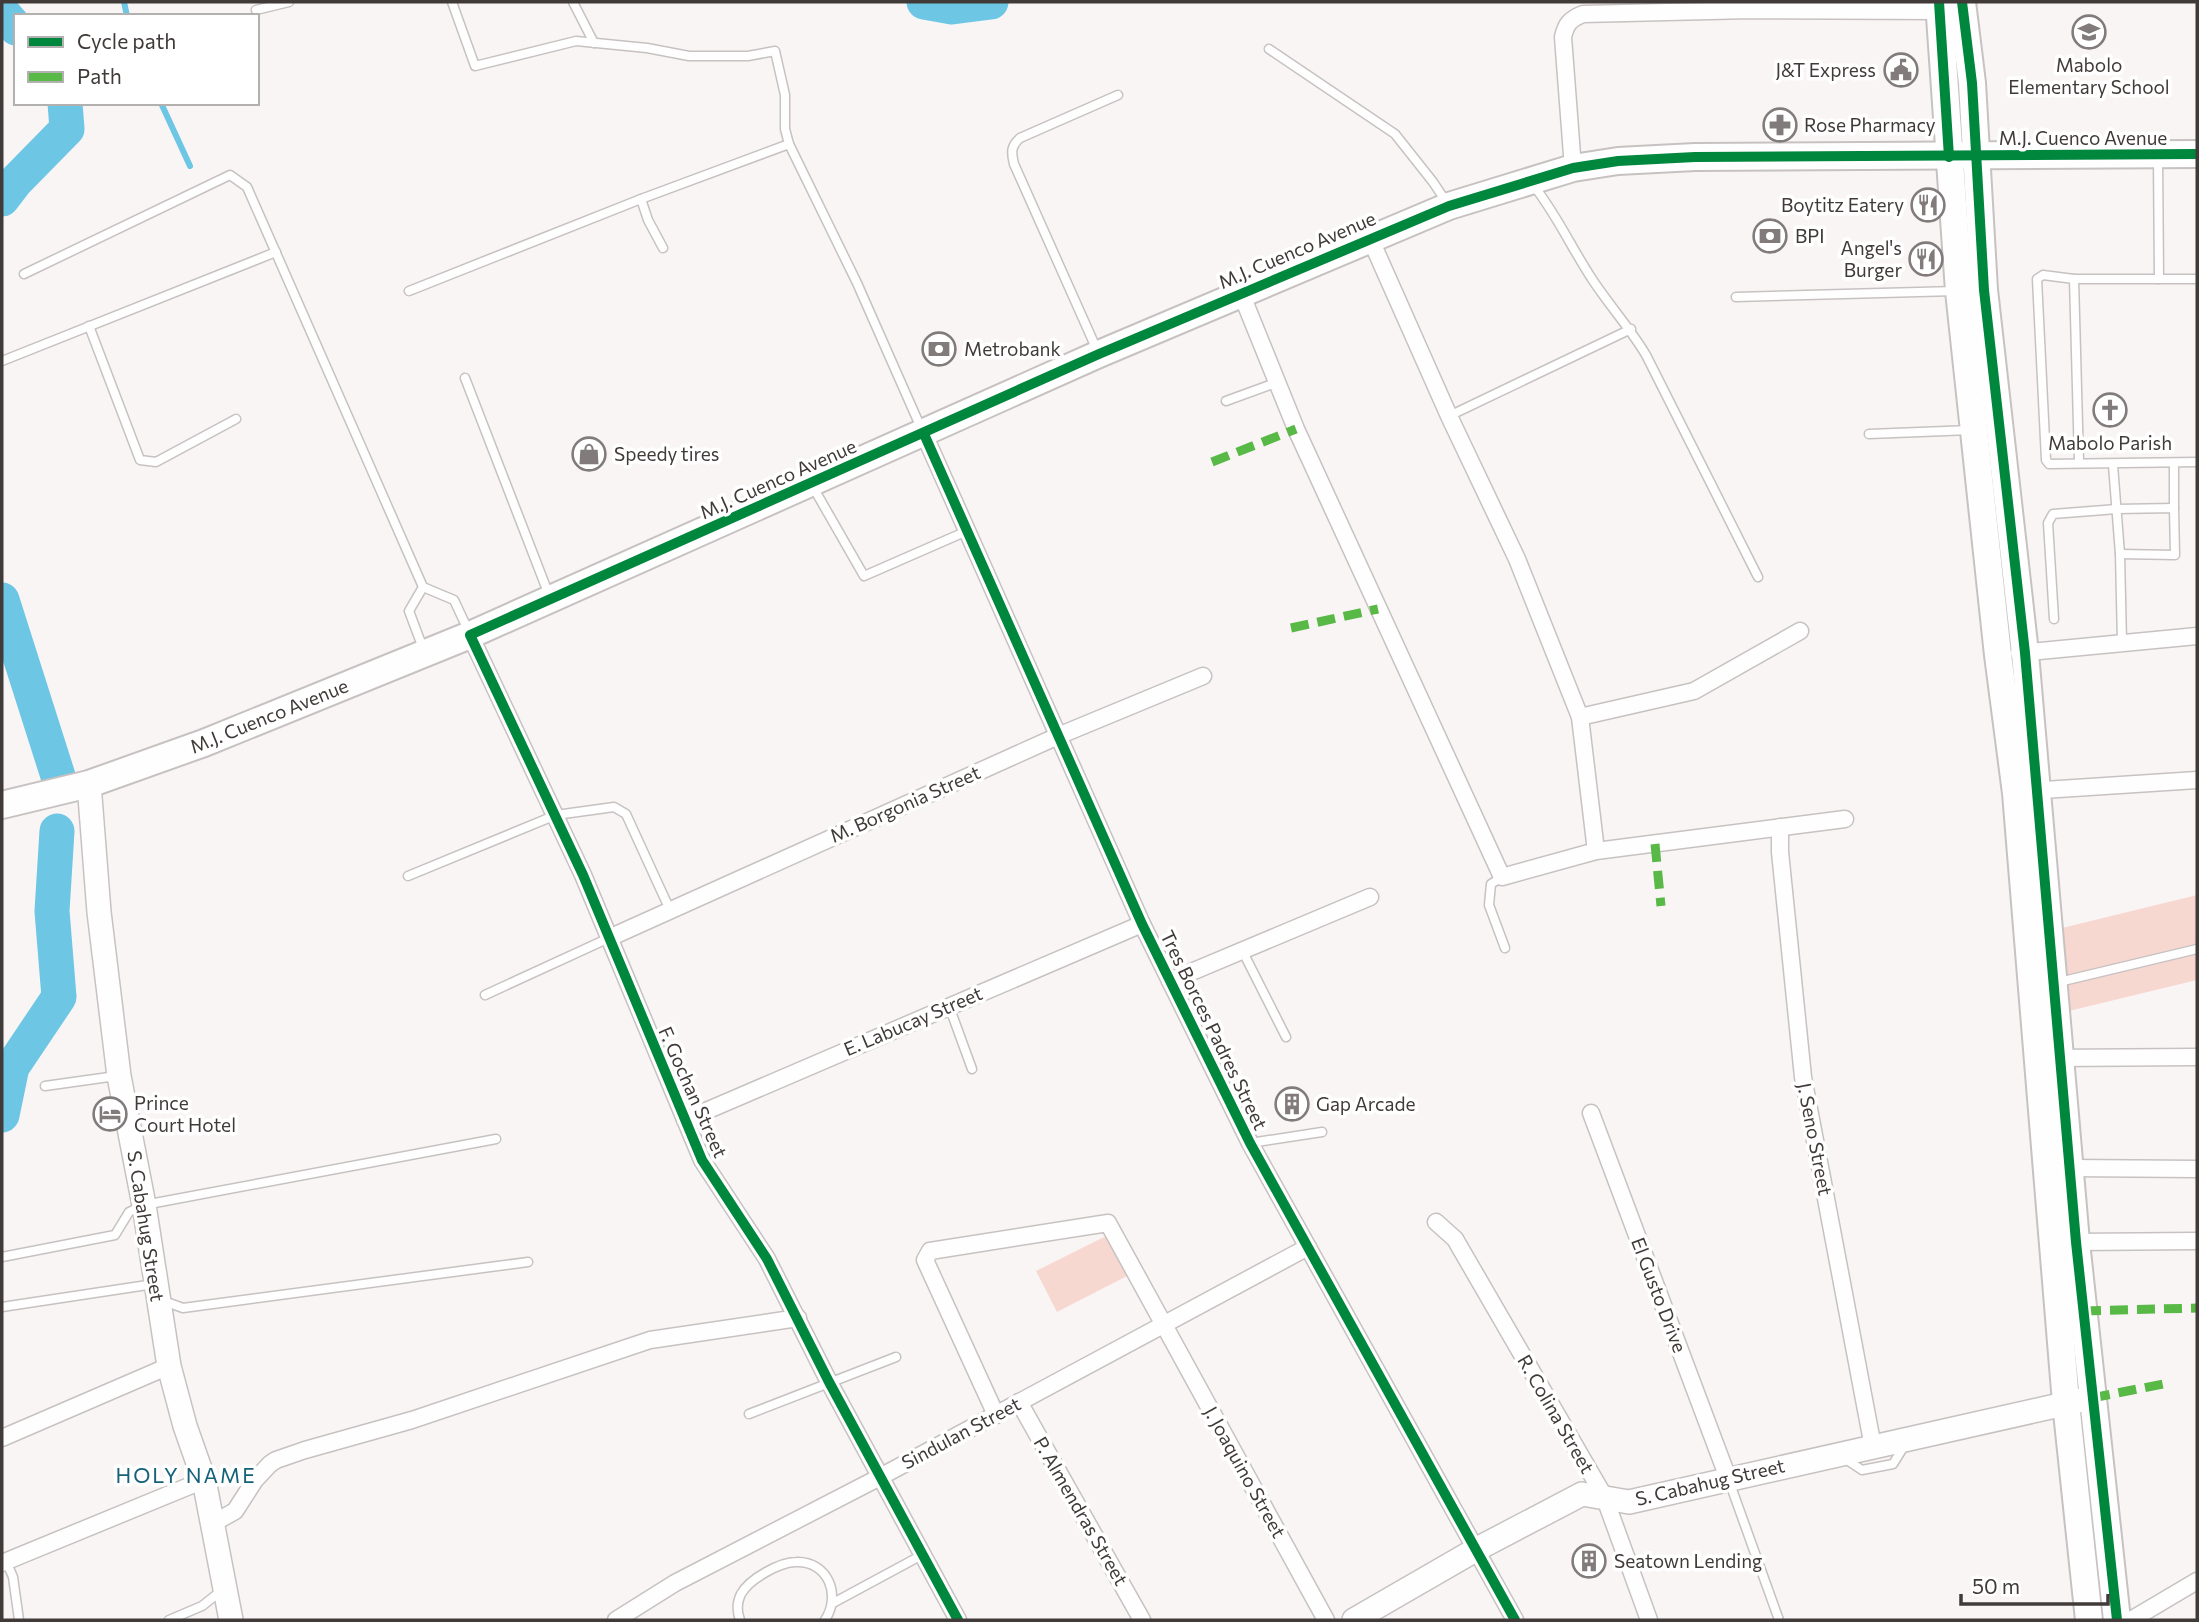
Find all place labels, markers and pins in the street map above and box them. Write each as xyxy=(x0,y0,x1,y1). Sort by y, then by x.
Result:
school or university icon: Mabolo Elementary School xyxy=(2070,13,2108,51)
public building icon: J&T Express xyxy=(1882,51,1920,89)
place label: Mabolo Elementary School xyxy=(2008,53,2170,98)
place label: J&T Express xyxy=(1776,58,1876,81)
pharmacy icon: Rose Pharmacy xyxy=(1761,106,1799,144)
place label: Rose Pharmacy xyxy=(1804,113,1936,136)
restaurant icon: Boytitz Eatery xyxy=(1909,186,1947,224)
place label: Boytitz Eatery xyxy=(1781,193,1904,216)
bank icon: BPI xyxy=(1751,217,1789,255)
place label: BPI xyxy=(1795,224,1825,247)
place label: Angel's Burger xyxy=(1841,236,1902,281)
restaurant icon: Angel's Burger xyxy=(1907,240,1945,278)
bank icon: Metrobank xyxy=(920,330,958,368)
place label: Metrobank xyxy=(964,337,1061,360)
church icon: Mabolo Parish xyxy=(2091,391,2129,429)
place label: Mabolo Parish xyxy=(2048,431,2172,454)
shop icon: Speedy tires xyxy=(570,435,608,473)
place label: Speedy tires xyxy=(614,442,719,465)
building icon: Gap Arcade xyxy=(1273,1085,1311,1123)
place label: Prince Court Hotel xyxy=(134,1091,236,1136)
place label: Gap Arcade xyxy=(1316,1092,1415,1115)
hotel icon: Prince Court Hotel xyxy=(91,1095,129,1133)
building icon: Seatown Lending xyxy=(1570,1542,1608,1580)
place label: Seatown Lending xyxy=(1614,1549,1762,1572)

